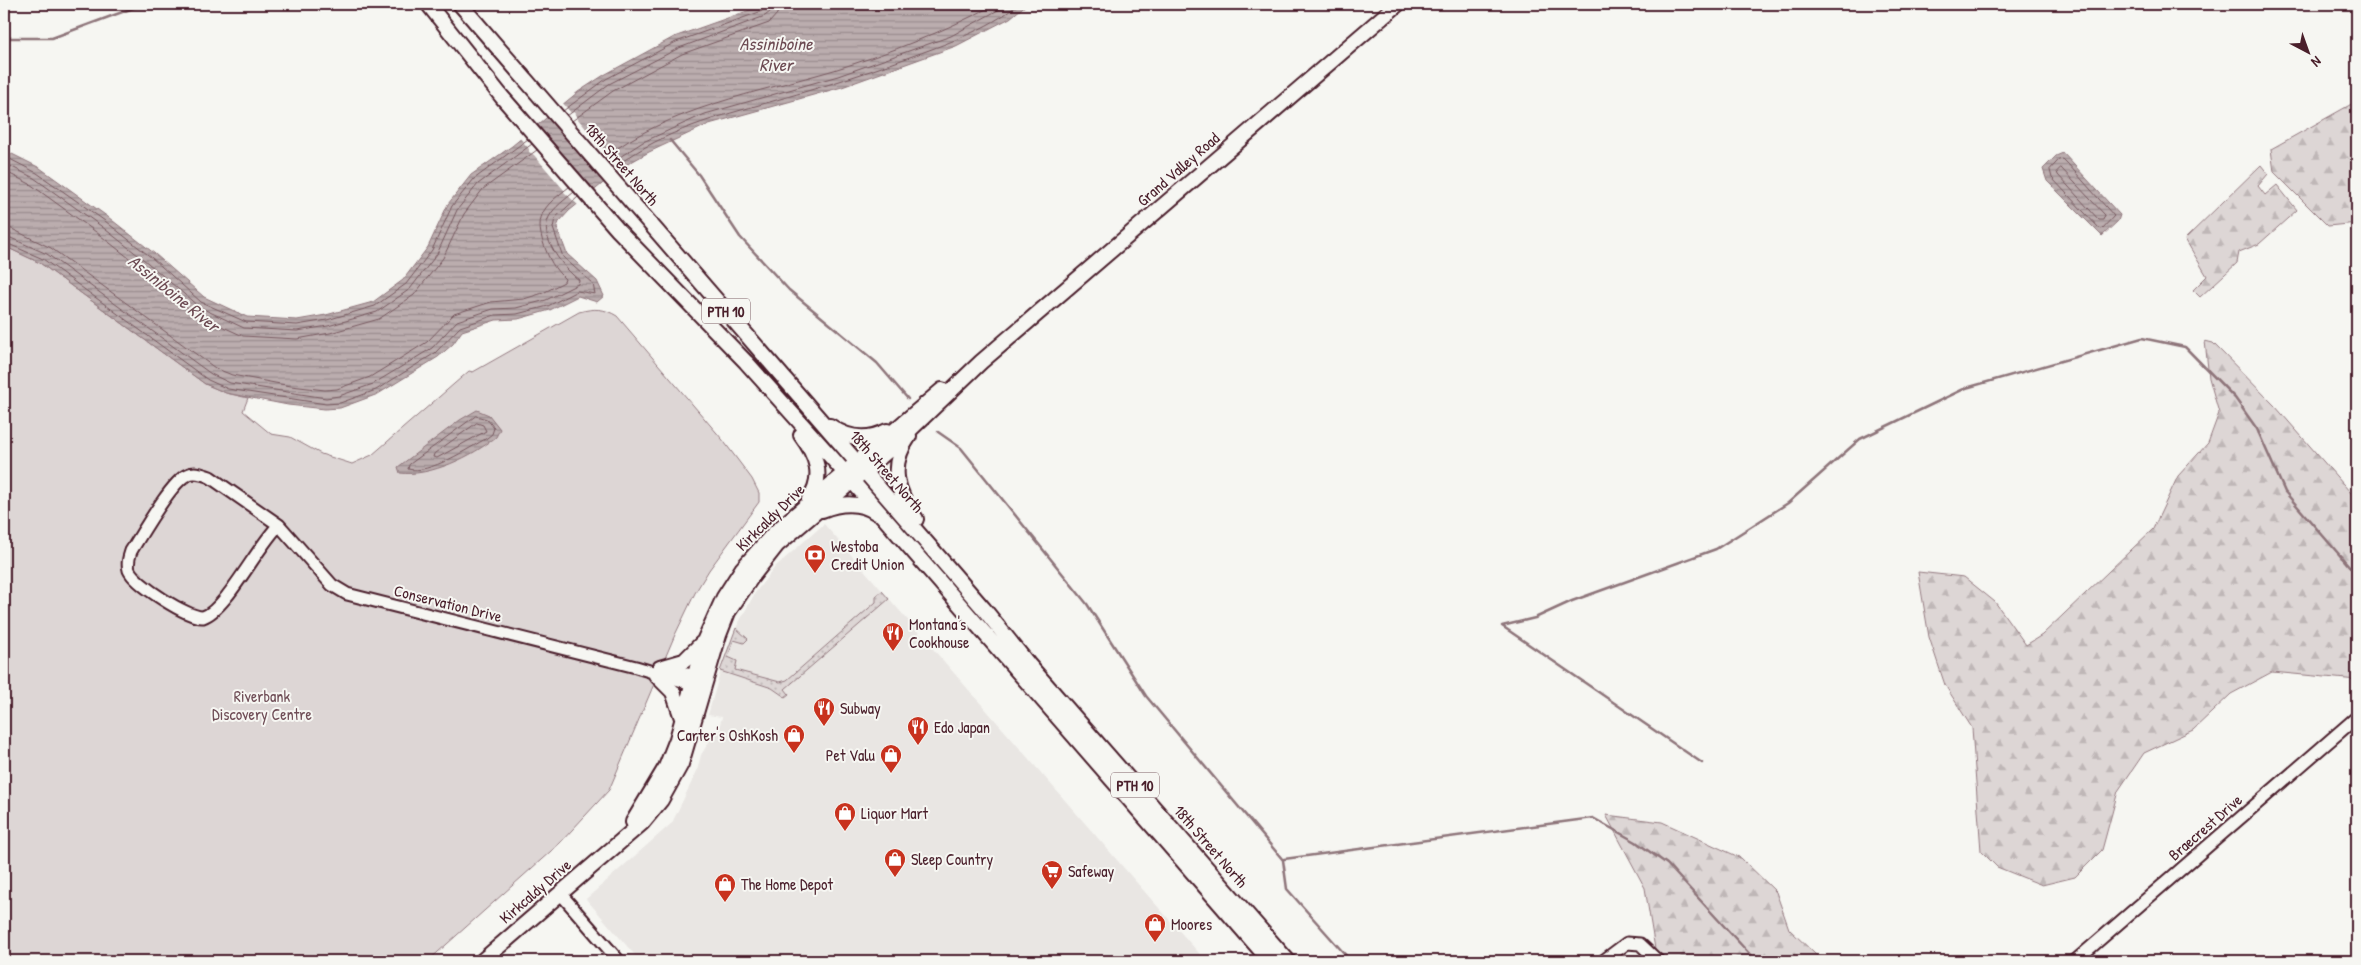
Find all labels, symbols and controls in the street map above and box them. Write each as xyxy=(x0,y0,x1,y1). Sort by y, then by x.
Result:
north arrow xyxy=(2284,28,2334,78)
water label: Assiniboine River xyxy=(740,31,813,77)
text: N xyxy=(2307,53,2326,72)
street label: 18th Street North xyxy=(580,118,664,210)
street label: Grand Valley Road xyxy=(1132,127,1224,211)
water label: Assiniboine River xyxy=(123,249,226,339)
road number: PTH 10 xyxy=(702,298,750,324)
street label: 18th Street North xyxy=(845,425,929,517)
street label: Kirkcaldy Drive xyxy=(731,478,810,556)
place label: Westoba Credit Union xyxy=(831,535,905,575)
bank icon: Westoba Credit Union xyxy=(803,543,827,574)
street label: Conservation Drive xyxy=(392,579,505,627)
place label: Montana's Cookhouse xyxy=(909,613,970,653)
restaurant icon: Montana's Cookhouse xyxy=(881,621,905,652)
park label: Riverbank Discovery Centre xyxy=(212,685,313,725)
restaurant icon: Subway xyxy=(812,696,836,727)
place label: Subway xyxy=(840,697,881,719)
restaurant icon: Edo Japan xyxy=(906,715,930,746)
place label: Edo Japan xyxy=(934,716,990,738)
shop icon: Carter's OshKosh xyxy=(782,723,806,754)
place label: Carter's OshKosh xyxy=(677,724,778,746)
shop icon: Pet Valu xyxy=(879,743,903,774)
place label: Pet Valu xyxy=(826,744,876,766)
road number: PTH 10 xyxy=(1111,772,1159,798)
street label: Braecrest Drive xyxy=(2163,788,2247,865)
street label: 18th Street North xyxy=(1169,800,1253,892)
shop icon: Liquor Mart xyxy=(833,801,857,832)
place label: Liquor Mart xyxy=(861,802,929,824)
shop icon: Sleep Country xyxy=(883,847,907,878)
place label: Sleep Country xyxy=(911,848,993,870)
street label: Kirkcaldy Drive xyxy=(494,853,576,928)
supermarket icon: Safeway xyxy=(1040,859,1064,890)
place label: Safeway xyxy=(1068,860,1114,882)
shop icon: The Home Depot xyxy=(713,872,737,903)
place label: The Home Depot xyxy=(741,873,833,895)
shop icon: Moores xyxy=(1143,912,1167,943)
place label: Moores xyxy=(1171,913,1212,935)

